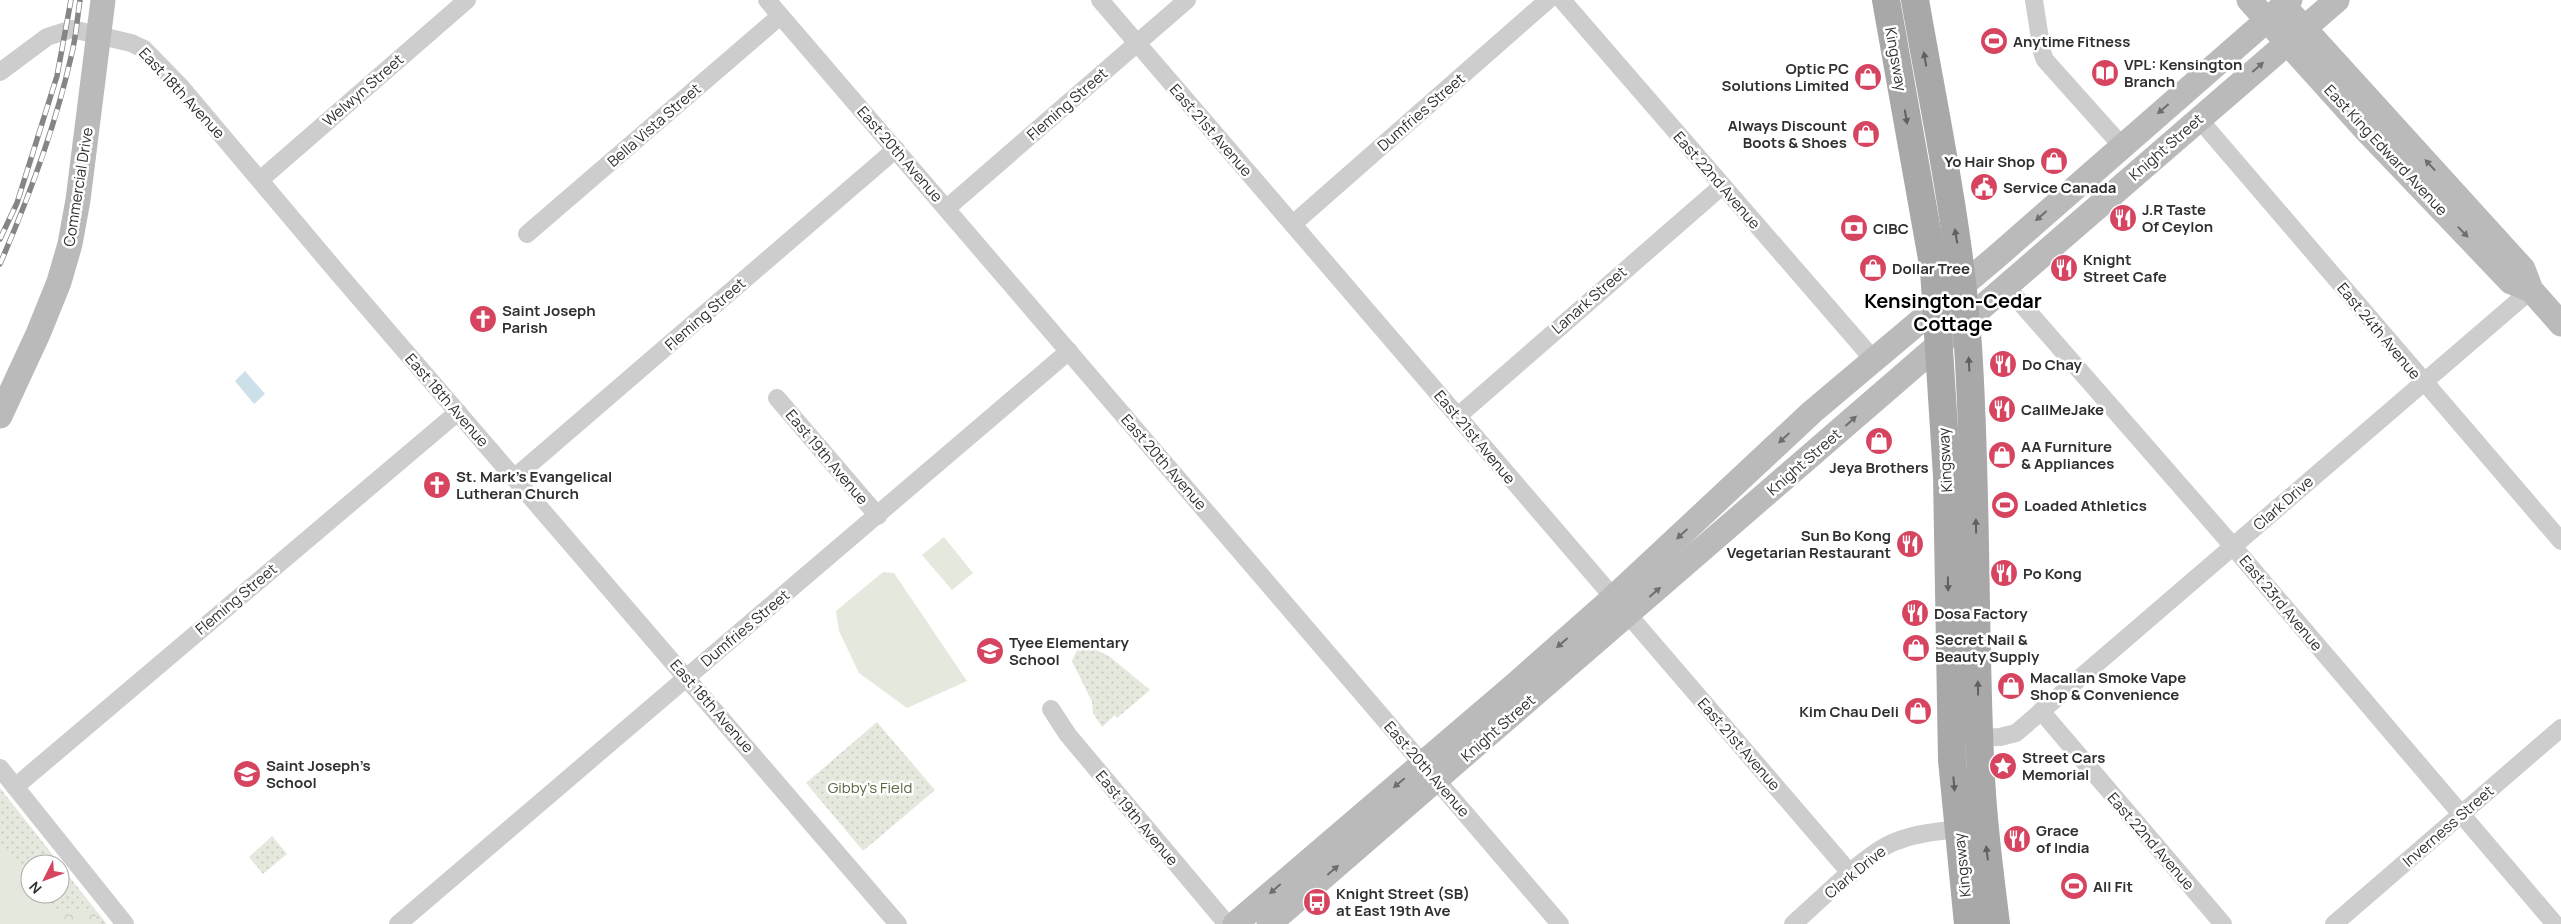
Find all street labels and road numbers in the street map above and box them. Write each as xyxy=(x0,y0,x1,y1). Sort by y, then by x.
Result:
street label: Kingsway xyxy=(1880,25,1912,93)
street label: East 18th Avenue xyxy=(134,43,230,143)
street label: Welwyn Street xyxy=(318,49,408,131)
street label: Fleming Street xyxy=(1022,63,1112,145)
street label: Dumfries Street xyxy=(1373,68,1469,156)
street label: Bella Vista Street xyxy=(603,78,705,172)
street label: East 21st Avenue xyxy=(1165,79,1257,181)
street label: East King Edward Avenue xyxy=(2320,80,2453,220)
street label: East 20th Avenue xyxy=(852,102,948,207)
street label: Knight Street xyxy=(2124,109,2208,185)
street label: Commercial Drive xyxy=(58,126,98,248)
street label: East 22nd Avenue xyxy=(1669,127,1765,233)
street label: Lanark Street xyxy=(1547,262,1631,338)
street label: Fleming Street xyxy=(660,273,750,355)
street label: East 24th Avenue xyxy=(2332,278,2426,384)
street label: East 18th Avenue xyxy=(401,349,494,451)
street label: East 21st Avenue xyxy=(1430,386,1521,489)
street label: East 19th Avenue xyxy=(781,405,873,509)
street label: East 20th Avenue xyxy=(1116,410,1212,515)
street label: Knight Street xyxy=(1762,424,1846,500)
street label: Kingsway xyxy=(1933,427,1957,493)
street label: Clark Drive xyxy=(2248,471,2318,535)
street label: East 23rd Avenue xyxy=(2235,551,2327,656)
street label: Fleming Street xyxy=(191,559,281,639)
street label: Dumfries Street xyxy=(696,585,794,671)
street label: East 18th Avenue xyxy=(666,655,759,757)
street label: Knight Street xyxy=(1456,690,1540,766)
street label: East 21st Avenue xyxy=(1693,693,1785,795)
street label: East 20th Avenue xyxy=(1379,717,1475,822)
street label: East 19th Avenue xyxy=(1091,766,1183,870)
street label: Inverness Street xyxy=(2398,781,2498,871)
street label: East 22nd Avenue xyxy=(2103,788,2199,894)
street label: Kingsway xyxy=(1948,832,1976,898)
street label: Clark Drive xyxy=(1820,841,1890,903)

